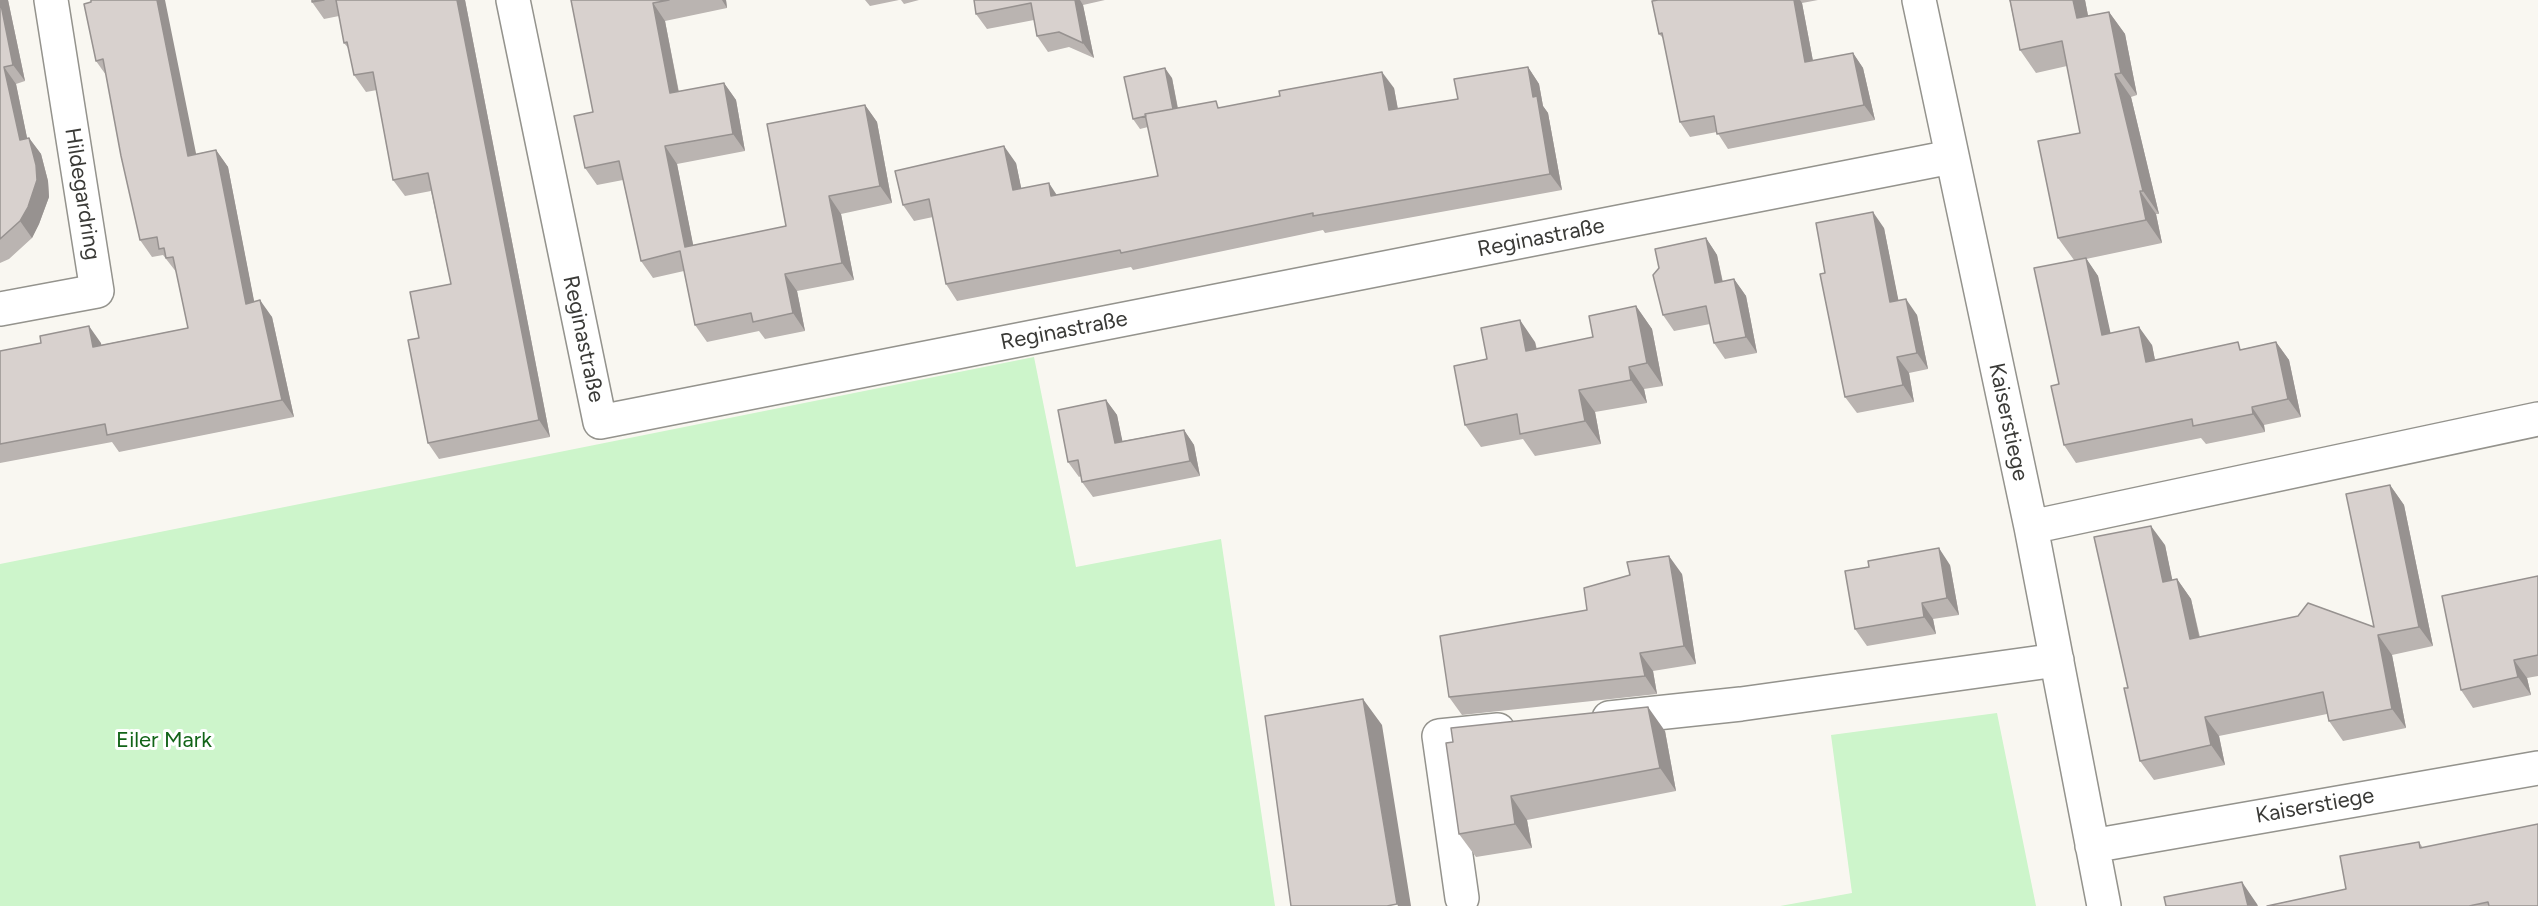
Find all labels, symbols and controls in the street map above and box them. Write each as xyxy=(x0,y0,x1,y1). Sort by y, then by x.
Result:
street label: Hildegardring xyxy=(59,126,105,262)
street label: Reginastraße xyxy=(1475,213,1607,263)
street label: Reginastraße xyxy=(557,273,609,405)
street label: Reginastraße xyxy=(998,306,1130,356)
street label: Kaiserstiege xyxy=(1983,361,2033,483)
park label: Eiler Mark xyxy=(116,728,212,754)
street label: Kaiserstiege xyxy=(2254,783,2376,829)

